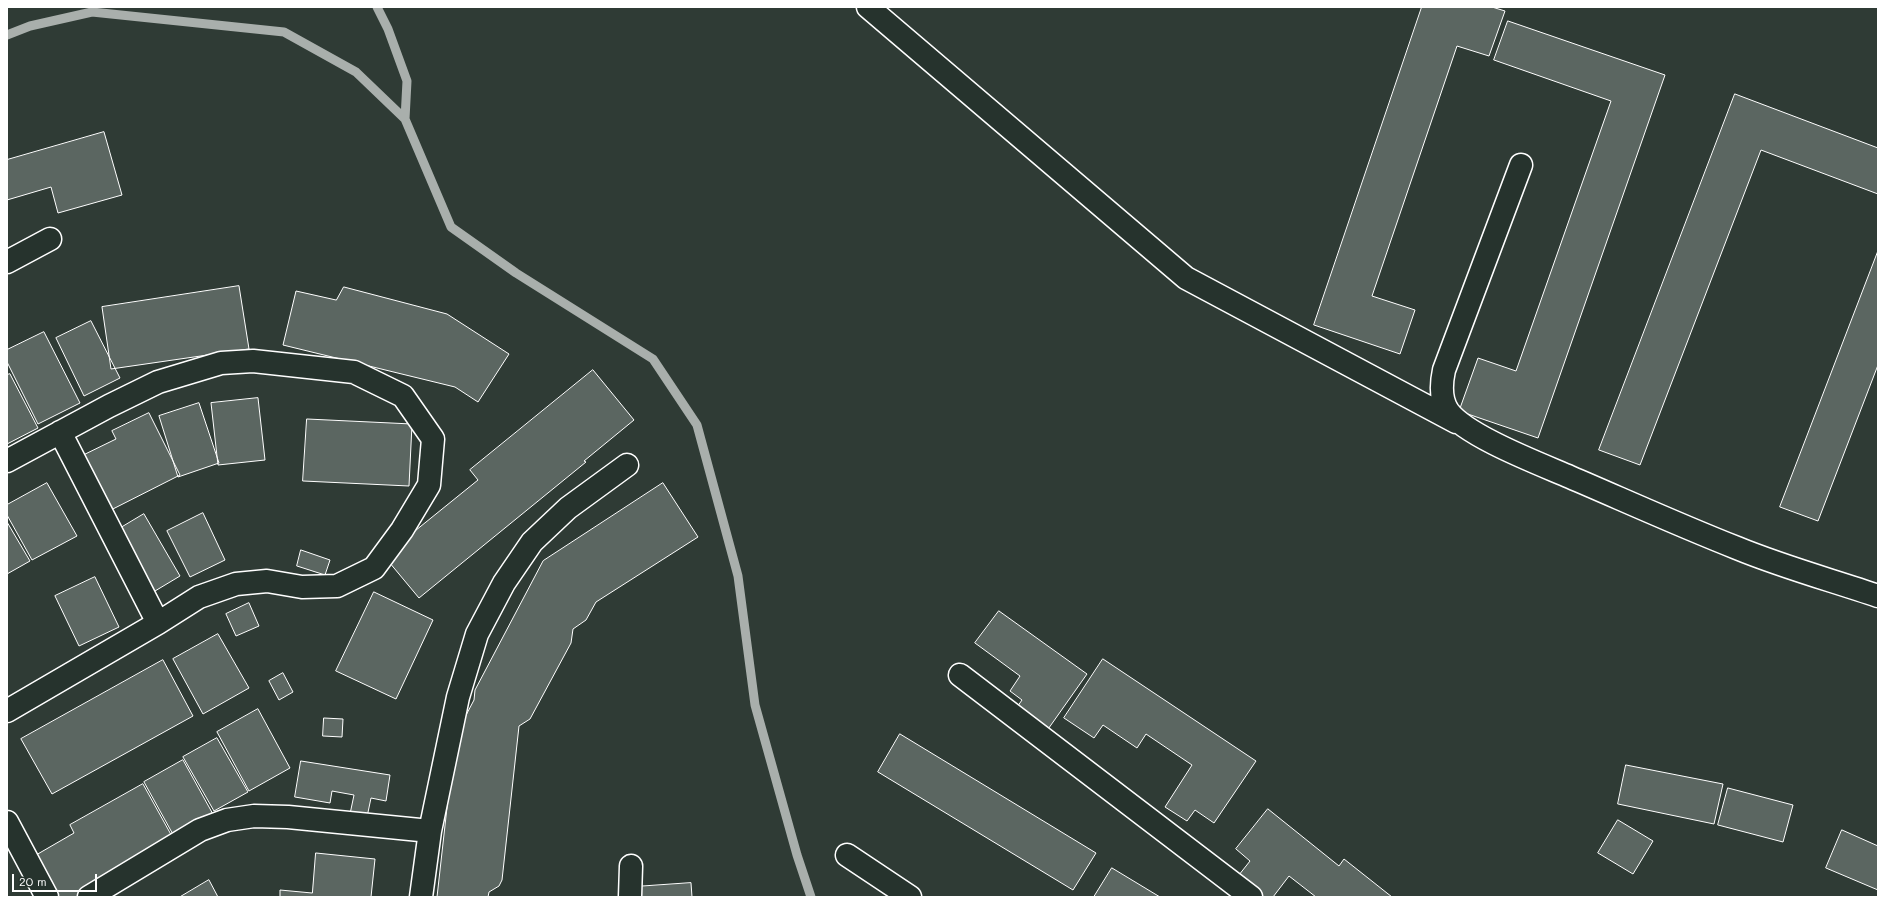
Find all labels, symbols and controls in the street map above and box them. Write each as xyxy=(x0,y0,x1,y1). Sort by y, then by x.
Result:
scale bar xyxy=(14,866,99,892)
text: 20 m xyxy=(19,873,47,889)

